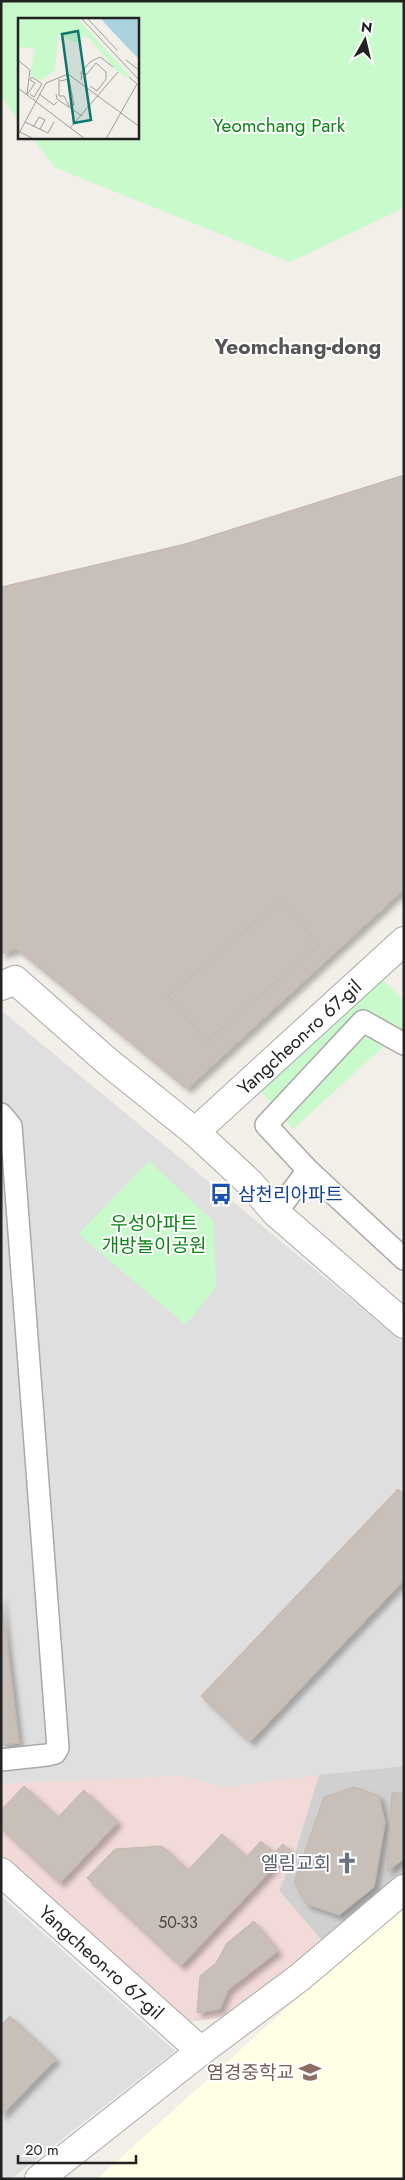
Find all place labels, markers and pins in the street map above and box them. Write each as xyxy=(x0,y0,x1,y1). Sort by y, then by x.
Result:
bus stop icon: 삼천리아파트 xyxy=(208,1181,234,1207)
place label: 삼천리아파트 xyxy=(238,1181,343,1208)
place label: 엘림교회 xyxy=(261,1850,331,1877)
church icon: 엘림교회 xyxy=(334,1850,360,1876)
place label: 염경중학교 xyxy=(207,2059,294,2086)
school or university icon: 염경중학교 xyxy=(297,2059,323,2085)

